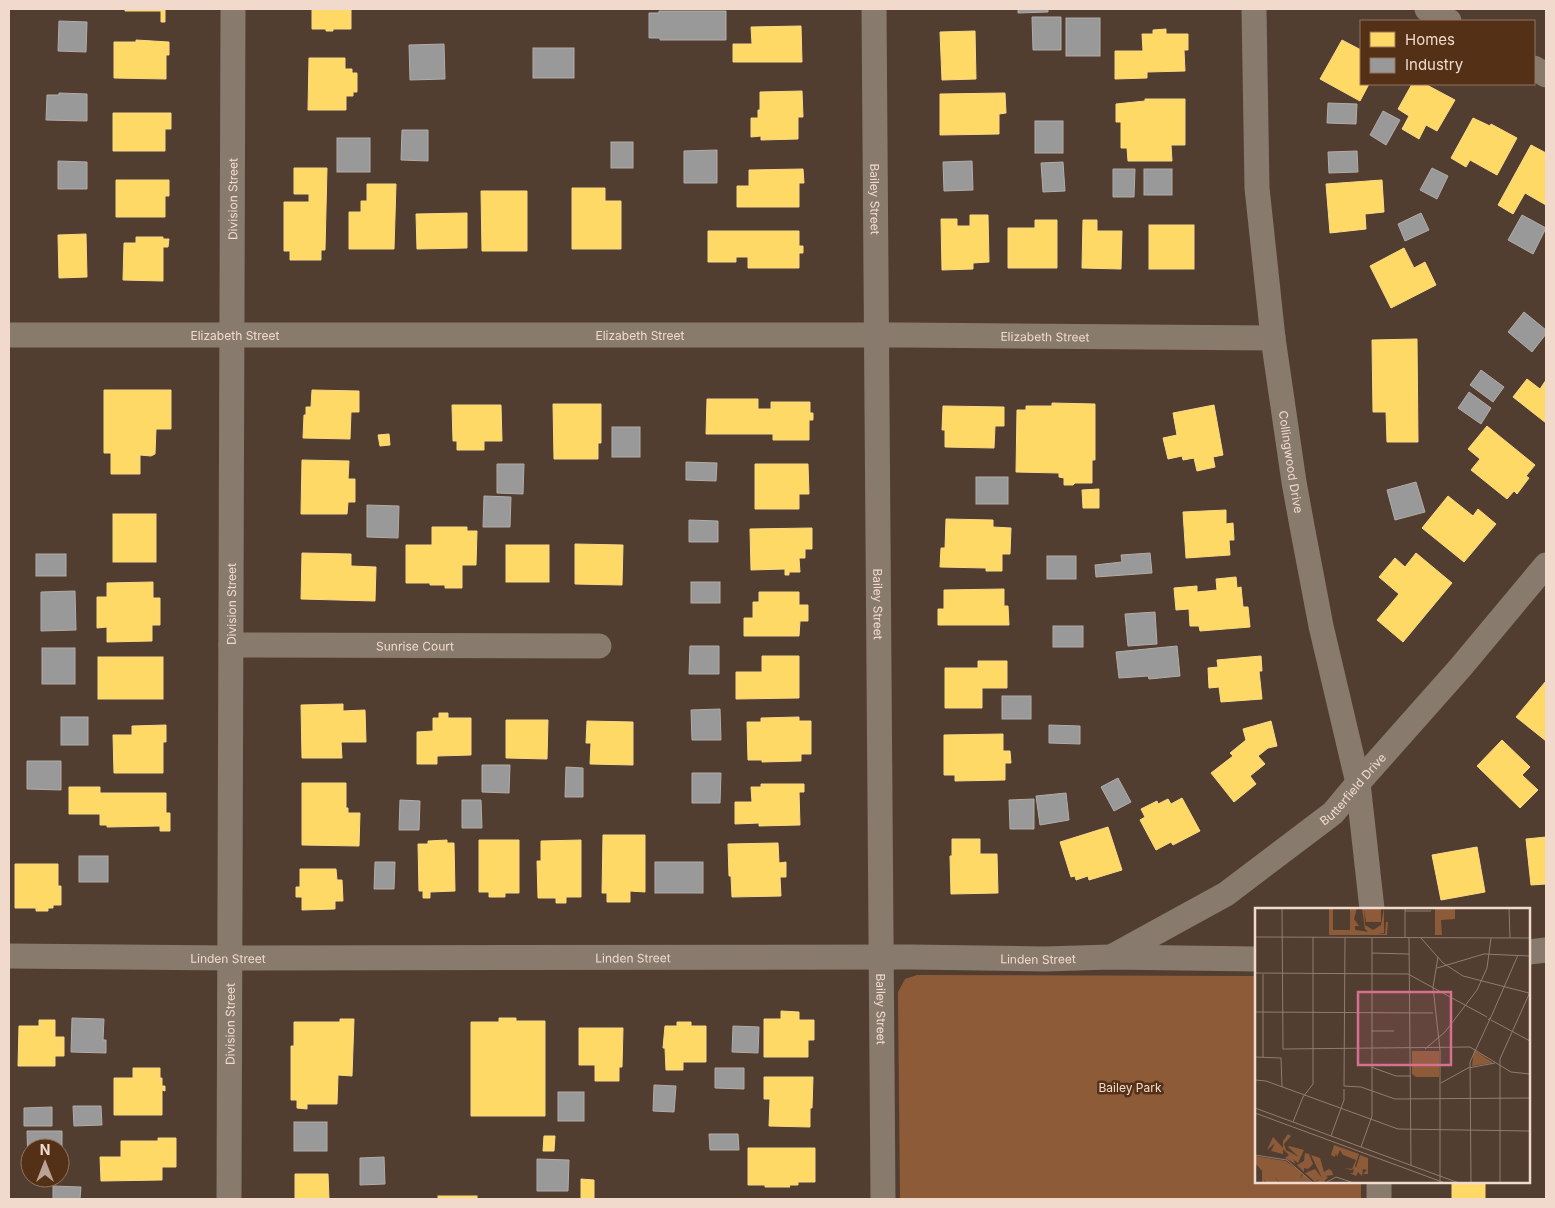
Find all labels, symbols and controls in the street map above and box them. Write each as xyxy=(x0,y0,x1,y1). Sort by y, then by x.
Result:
legend xyxy=(1360,20,1535,85)
text: Homes xyxy=(1405,30,1455,49)
text: Industry xyxy=(1405,55,1464,74)
street label: Division Street xyxy=(225,158,240,240)
street label: Bailey Street xyxy=(868,163,883,235)
street label: Elizabeth Street xyxy=(190,328,280,343)
street label: Elizabeth Street xyxy=(595,328,685,343)
street label: Elizabeth Street xyxy=(1000,328,1090,344)
street label: Collingwood Drive xyxy=(1276,409,1307,514)
street label: Division Street xyxy=(223,563,239,645)
street label: Bailey Street xyxy=(871,568,886,640)
street label: Sunrise Court xyxy=(376,638,454,653)
street label: Butterfield Drive xyxy=(1316,750,1389,828)
inset map xyxy=(1255,908,1530,1183)
street label: Linden Street xyxy=(190,950,266,966)
street label: Linden Street xyxy=(595,950,671,965)
street label: Linden Street xyxy=(1000,951,1076,967)
street label: Bailey Street xyxy=(874,973,889,1045)
street label: Division Street xyxy=(222,983,237,1065)
park label: Bailey Park xyxy=(1099,1080,1162,1095)
north arrow xyxy=(20,1138,70,1188)
text: N xyxy=(40,1141,50,1158)

